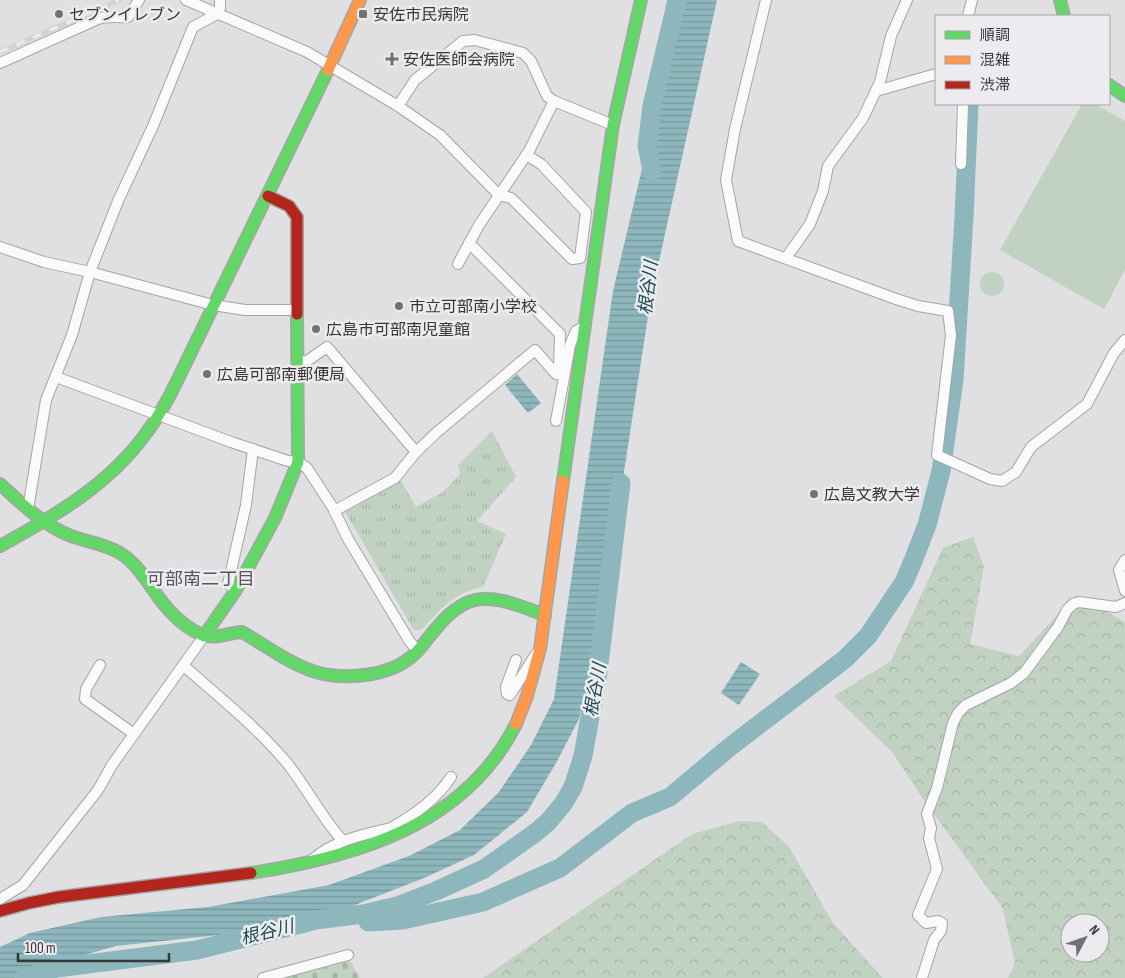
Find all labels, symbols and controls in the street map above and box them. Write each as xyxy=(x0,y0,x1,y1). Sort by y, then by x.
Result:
place label: セブンイレブン xyxy=(69,6,181,25)
place label: 安佐市民病院 xyxy=(373,6,469,25)
marker: セブンイレブン xyxy=(53,8,65,20)
marker: 安佐市民病院 xyxy=(357,8,369,20)
legend xyxy=(935,15,1110,105)
text: 順調 xyxy=(980,26,1010,45)
place label: 安佐医師会病院 xyxy=(403,51,515,70)
text: 混雑 xyxy=(980,51,1010,70)
marker: 安佐医師会病院 xyxy=(385,52,399,66)
text: 渋滞 xyxy=(980,76,1010,95)
water label: 根谷川 xyxy=(635,258,662,316)
place label: 市立可部南小学校 xyxy=(409,298,537,317)
marker: 市立可部南小学校 xyxy=(393,300,405,312)
place label: 広島市可部南児童館 xyxy=(326,321,470,340)
marker: 広島市可部南児童館 xyxy=(310,323,322,335)
place label: 広島可部南郵便局 xyxy=(217,366,345,385)
marker: 広島可部南郵便局 xyxy=(201,368,213,380)
place label: 広島文教大学 xyxy=(824,486,920,505)
marker: 広島文教大学 xyxy=(808,488,820,500)
district label: 可部南二丁目 xyxy=(147,569,255,590)
water label: 根谷川 xyxy=(580,660,611,718)
north arrow xyxy=(1060,913,1110,963)
water label: 根谷川 xyxy=(238,915,298,949)
text: N xyxy=(1086,921,1103,938)
scale bar xyxy=(18,930,169,962)
text: 100 m xyxy=(25,939,56,958)

